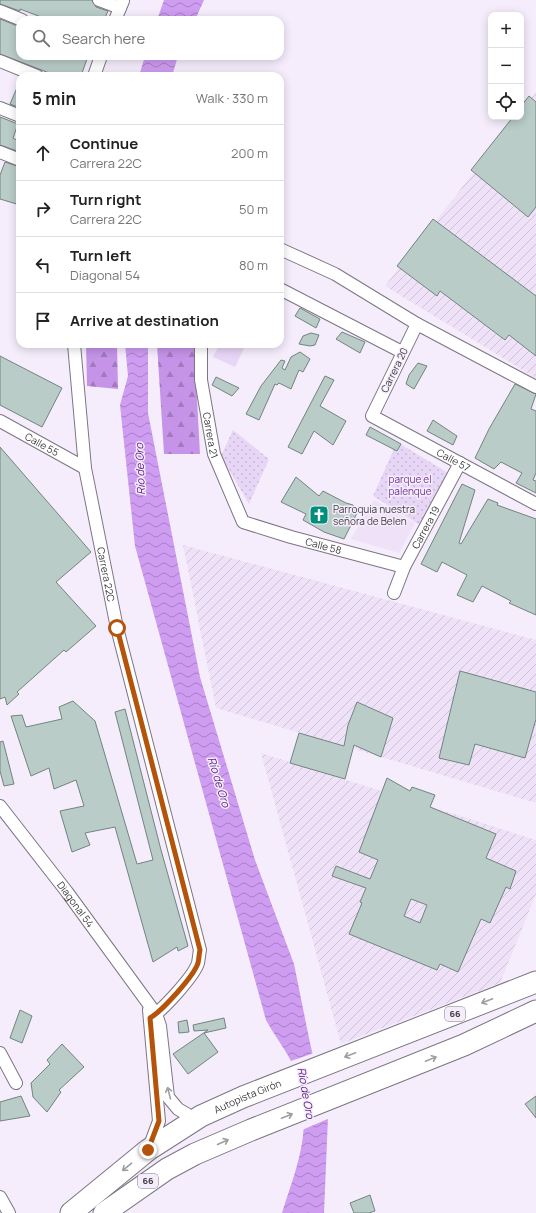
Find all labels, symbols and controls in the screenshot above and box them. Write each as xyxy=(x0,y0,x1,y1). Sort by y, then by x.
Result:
map controls xyxy=(488,12,524,120)
button: + xyxy=(488,12,524,48)
search box xyxy=(16,16,284,60)
icon: search xyxy=(30,27,52,49)
text: Search here xyxy=(62,28,145,49)
button: − xyxy=(488,48,524,84)
button: locate xyxy=(488,84,524,120)
text: 5 min xyxy=(32,87,76,110)
text: Walk · 330 m xyxy=(196,89,268,107)
text: Continue xyxy=(70,133,138,154)
icon: ahead xyxy=(32,142,54,164)
text: 200 m xyxy=(231,144,268,162)
text: Carrera 22C xyxy=(70,154,142,172)
text: Turn right xyxy=(70,189,141,210)
icon: right xyxy=(32,198,54,220)
text: 50 m xyxy=(239,200,268,218)
text: Carrera 22C xyxy=(70,210,142,228)
text: Turn left xyxy=(70,245,132,266)
icon: left xyxy=(32,254,54,276)
text: 80 m xyxy=(239,256,268,274)
text: Diagonal 54 xyxy=(70,266,140,284)
icon: arrive xyxy=(32,310,54,332)
text: Arrive at destination xyxy=(70,310,219,331)
street label: Carrera 20 xyxy=(377,345,411,395)
street label: Carrera 21 xyxy=(200,411,222,460)
street label: Calle 55 xyxy=(22,429,62,459)
water label: Río de Oro xyxy=(131,441,148,495)
street label: Calle 57 xyxy=(434,445,473,474)
park label: parque el palenque xyxy=(388,472,432,498)
place label: Parroquia nuestra señora de Belen xyxy=(333,502,415,528)
street label: Carrera 19 xyxy=(408,503,443,551)
church icon: Parroquia nuestra señora de Belen xyxy=(308,504,330,526)
street label: Calle 58 xyxy=(304,534,343,557)
street label: Carrera 22C xyxy=(94,546,119,603)
route start xyxy=(108,619,126,637)
water label: Río de Oro xyxy=(205,755,235,810)
street label: Diagonal 54 xyxy=(54,878,97,930)
one-way arrow xyxy=(482,998,494,1005)
road number: 66 xyxy=(445,1007,465,1021)
one-way arrow xyxy=(344,1052,356,1060)
one-way arrow xyxy=(425,1055,437,1062)
water label: Río de Oro xyxy=(295,1066,319,1121)
street label: Autopista Girón xyxy=(211,1076,283,1116)
one-way arrow xyxy=(164,1086,172,1099)
one-way arrow xyxy=(281,1111,293,1119)
one-way arrow xyxy=(217,1138,229,1145)
route end xyxy=(139,1141,157,1159)
one-way arrow xyxy=(121,1163,132,1172)
road number: 66 xyxy=(138,1174,158,1188)

